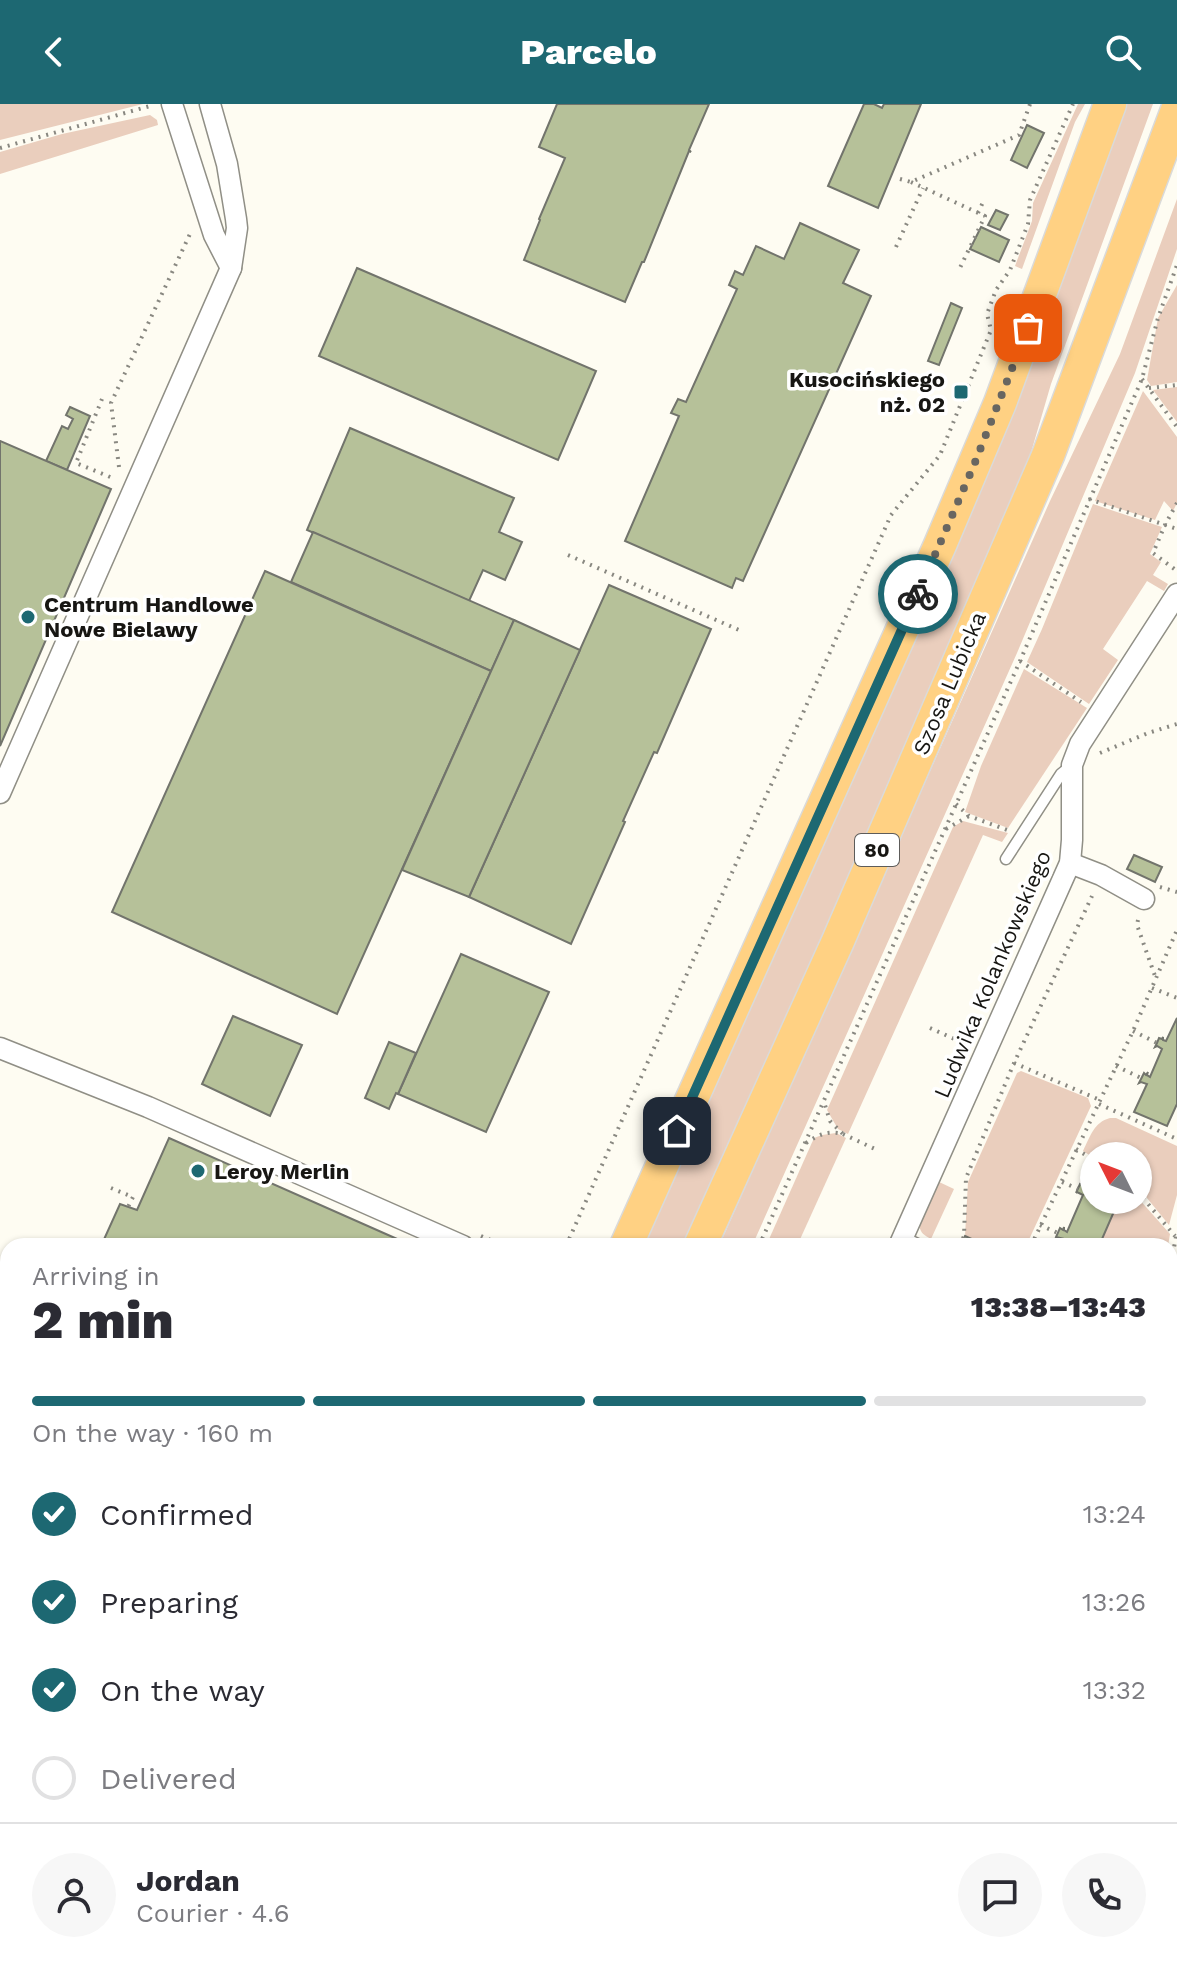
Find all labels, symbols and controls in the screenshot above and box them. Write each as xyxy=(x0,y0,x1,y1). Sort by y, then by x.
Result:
icon: back xyxy=(32,30,76,74)
icon: search xyxy=(1101,30,1145,74)
text: Parcelo xyxy=(520,31,657,73)
pin xyxy=(994,294,1062,362)
icon: bag xyxy=(1006,306,1050,350)
place label: Kusocińskiego nż. 02 xyxy=(789,367,945,417)
marker: Kusocińskiego nż. 02 xyxy=(952,383,970,401)
courier xyxy=(878,554,958,634)
icon: bike xyxy=(896,572,940,616)
place label: Centrum Handlowe Nowe Bielawy xyxy=(44,592,254,642)
marker: Centrum Handlowe Nowe Bielawy xyxy=(19,608,37,626)
street label: Szosa Lubicka xyxy=(908,608,991,758)
road number: 80 xyxy=(855,834,899,866)
street label: Ludwika Kolankowskiego xyxy=(929,847,1056,1102)
pin xyxy=(643,1097,711,1165)
icon: home xyxy=(655,1109,699,1153)
north arrow xyxy=(1080,1142,1152,1214)
map controls xyxy=(1080,1142,1152,1214)
place label: Leroy Merlin xyxy=(214,1159,349,1184)
marker: Leroy Merlin xyxy=(189,1162,207,1180)
text: Arriving in xyxy=(32,1261,160,1291)
text: 13:38–13:43 xyxy=(971,1289,1146,1324)
text: 2 min xyxy=(32,1290,174,1351)
text: On the way · 160 m xyxy=(32,1418,273,1448)
icon: check xyxy=(32,1492,76,1536)
text: Confirmed xyxy=(100,1497,254,1532)
text: 13:24 xyxy=(1083,1499,1146,1529)
icon: check xyxy=(32,1580,76,1624)
text: Preparing xyxy=(100,1585,238,1620)
text: 13:26 xyxy=(1082,1587,1146,1617)
icon: check xyxy=(32,1668,76,1712)
text: On the way xyxy=(100,1673,265,1708)
text: 13:32 xyxy=(1083,1675,1146,1705)
text: Delivered xyxy=(100,1761,237,1796)
button: person xyxy=(32,1853,116,1937)
button: chat xyxy=(958,1853,1042,1937)
button: phone xyxy=(1062,1853,1146,1937)
text: Jordan xyxy=(136,1863,240,1898)
text: Courier · 4.6 xyxy=(136,1898,290,1928)

